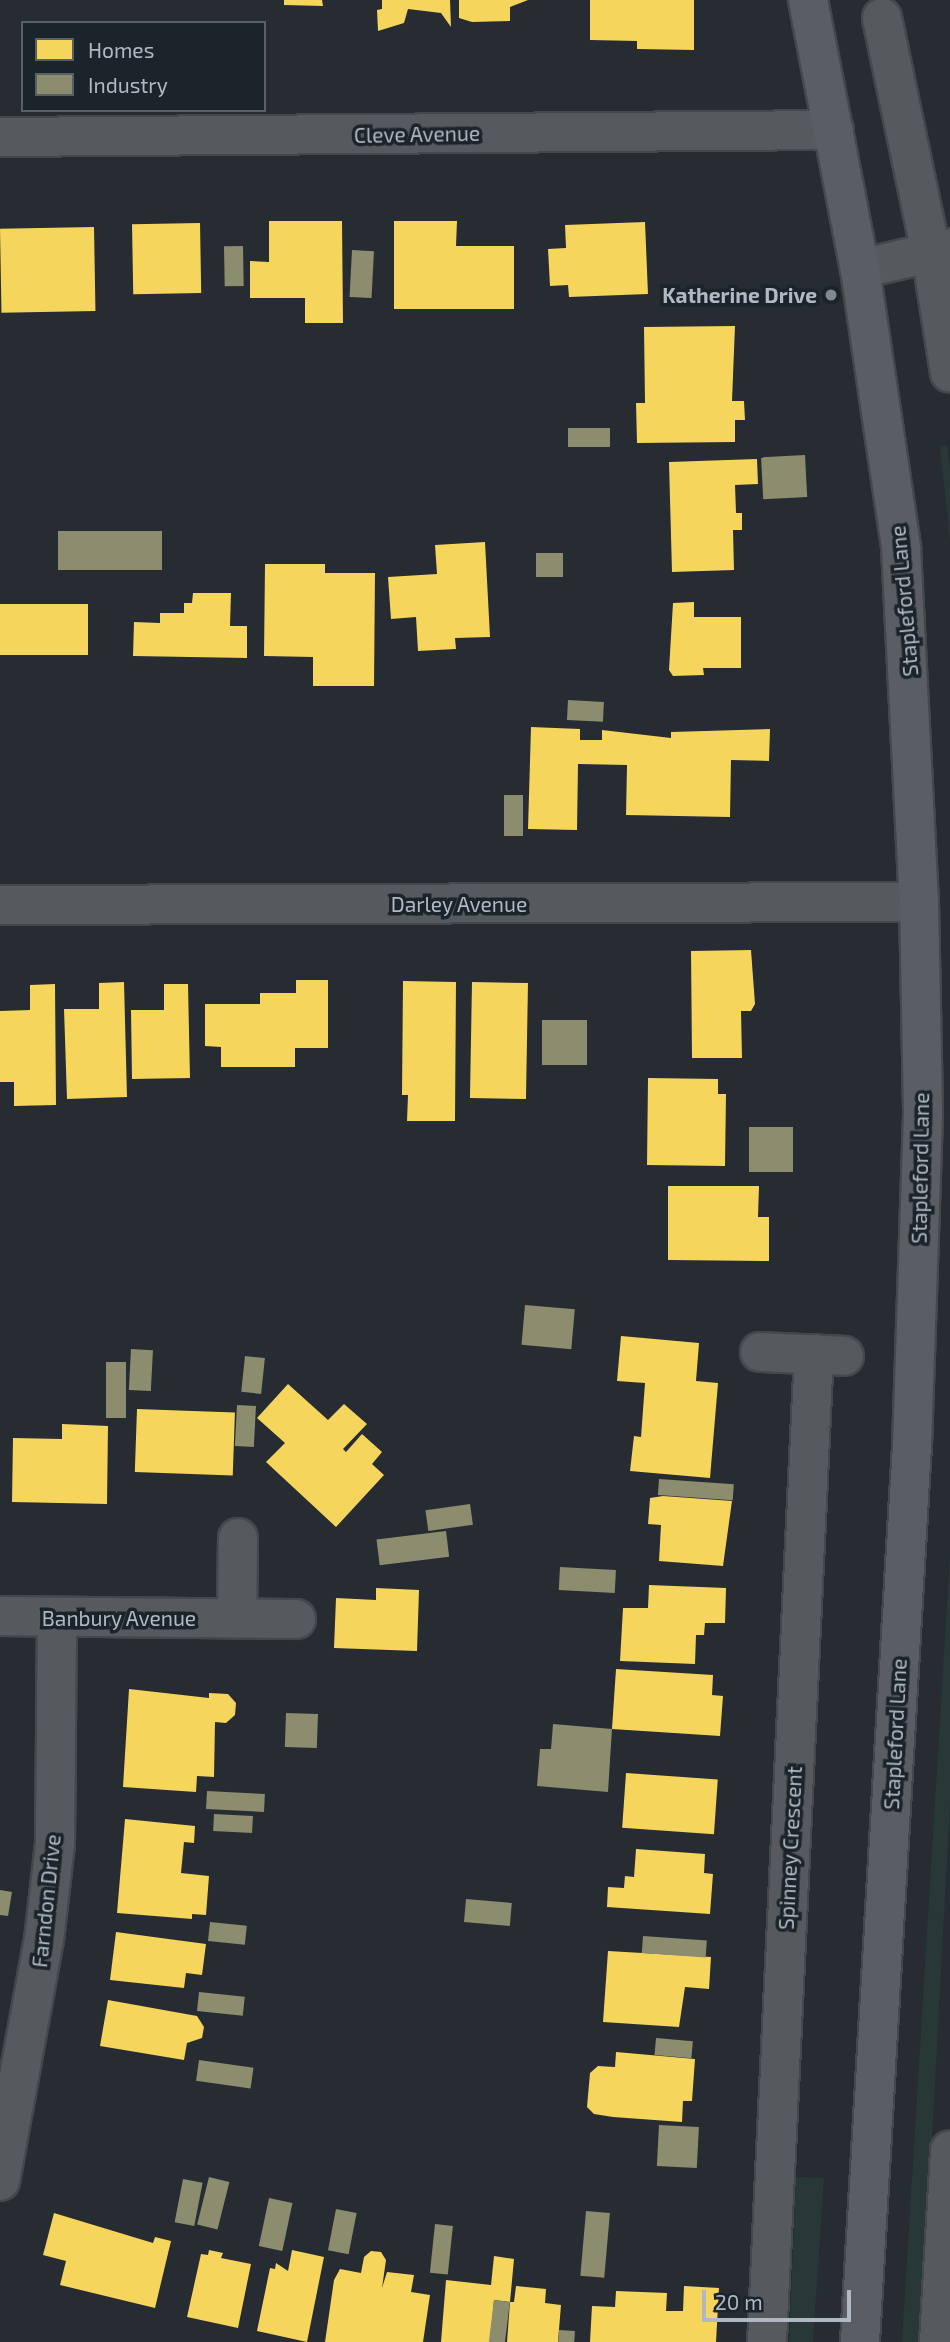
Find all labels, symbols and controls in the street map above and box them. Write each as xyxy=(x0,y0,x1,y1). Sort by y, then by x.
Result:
legend xyxy=(21,21,266,112)
text: Homes xyxy=(88,37,154,62)
text: Industry xyxy=(88,72,168,97)
street label: Cleve Avenue xyxy=(353,120,481,148)
place label: Katherine Drive xyxy=(662,282,817,308)
marker: Katherine Drive xyxy=(823,287,839,303)
street label: Stapleford Lane xyxy=(885,525,923,677)
street label: Darley Avenue xyxy=(390,891,528,917)
street label: Stapleford Lane xyxy=(906,1092,934,1244)
street label: Banbury Avenue xyxy=(41,1605,197,1631)
street label: Stapleford Lane xyxy=(878,1658,912,1810)
street label: Spinney Crescent xyxy=(773,1765,807,1931)
street label: Farndon Drive xyxy=(26,1833,66,1969)
scale bar xyxy=(705,2276,854,2320)
text: 20 m xyxy=(715,2289,763,2314)

